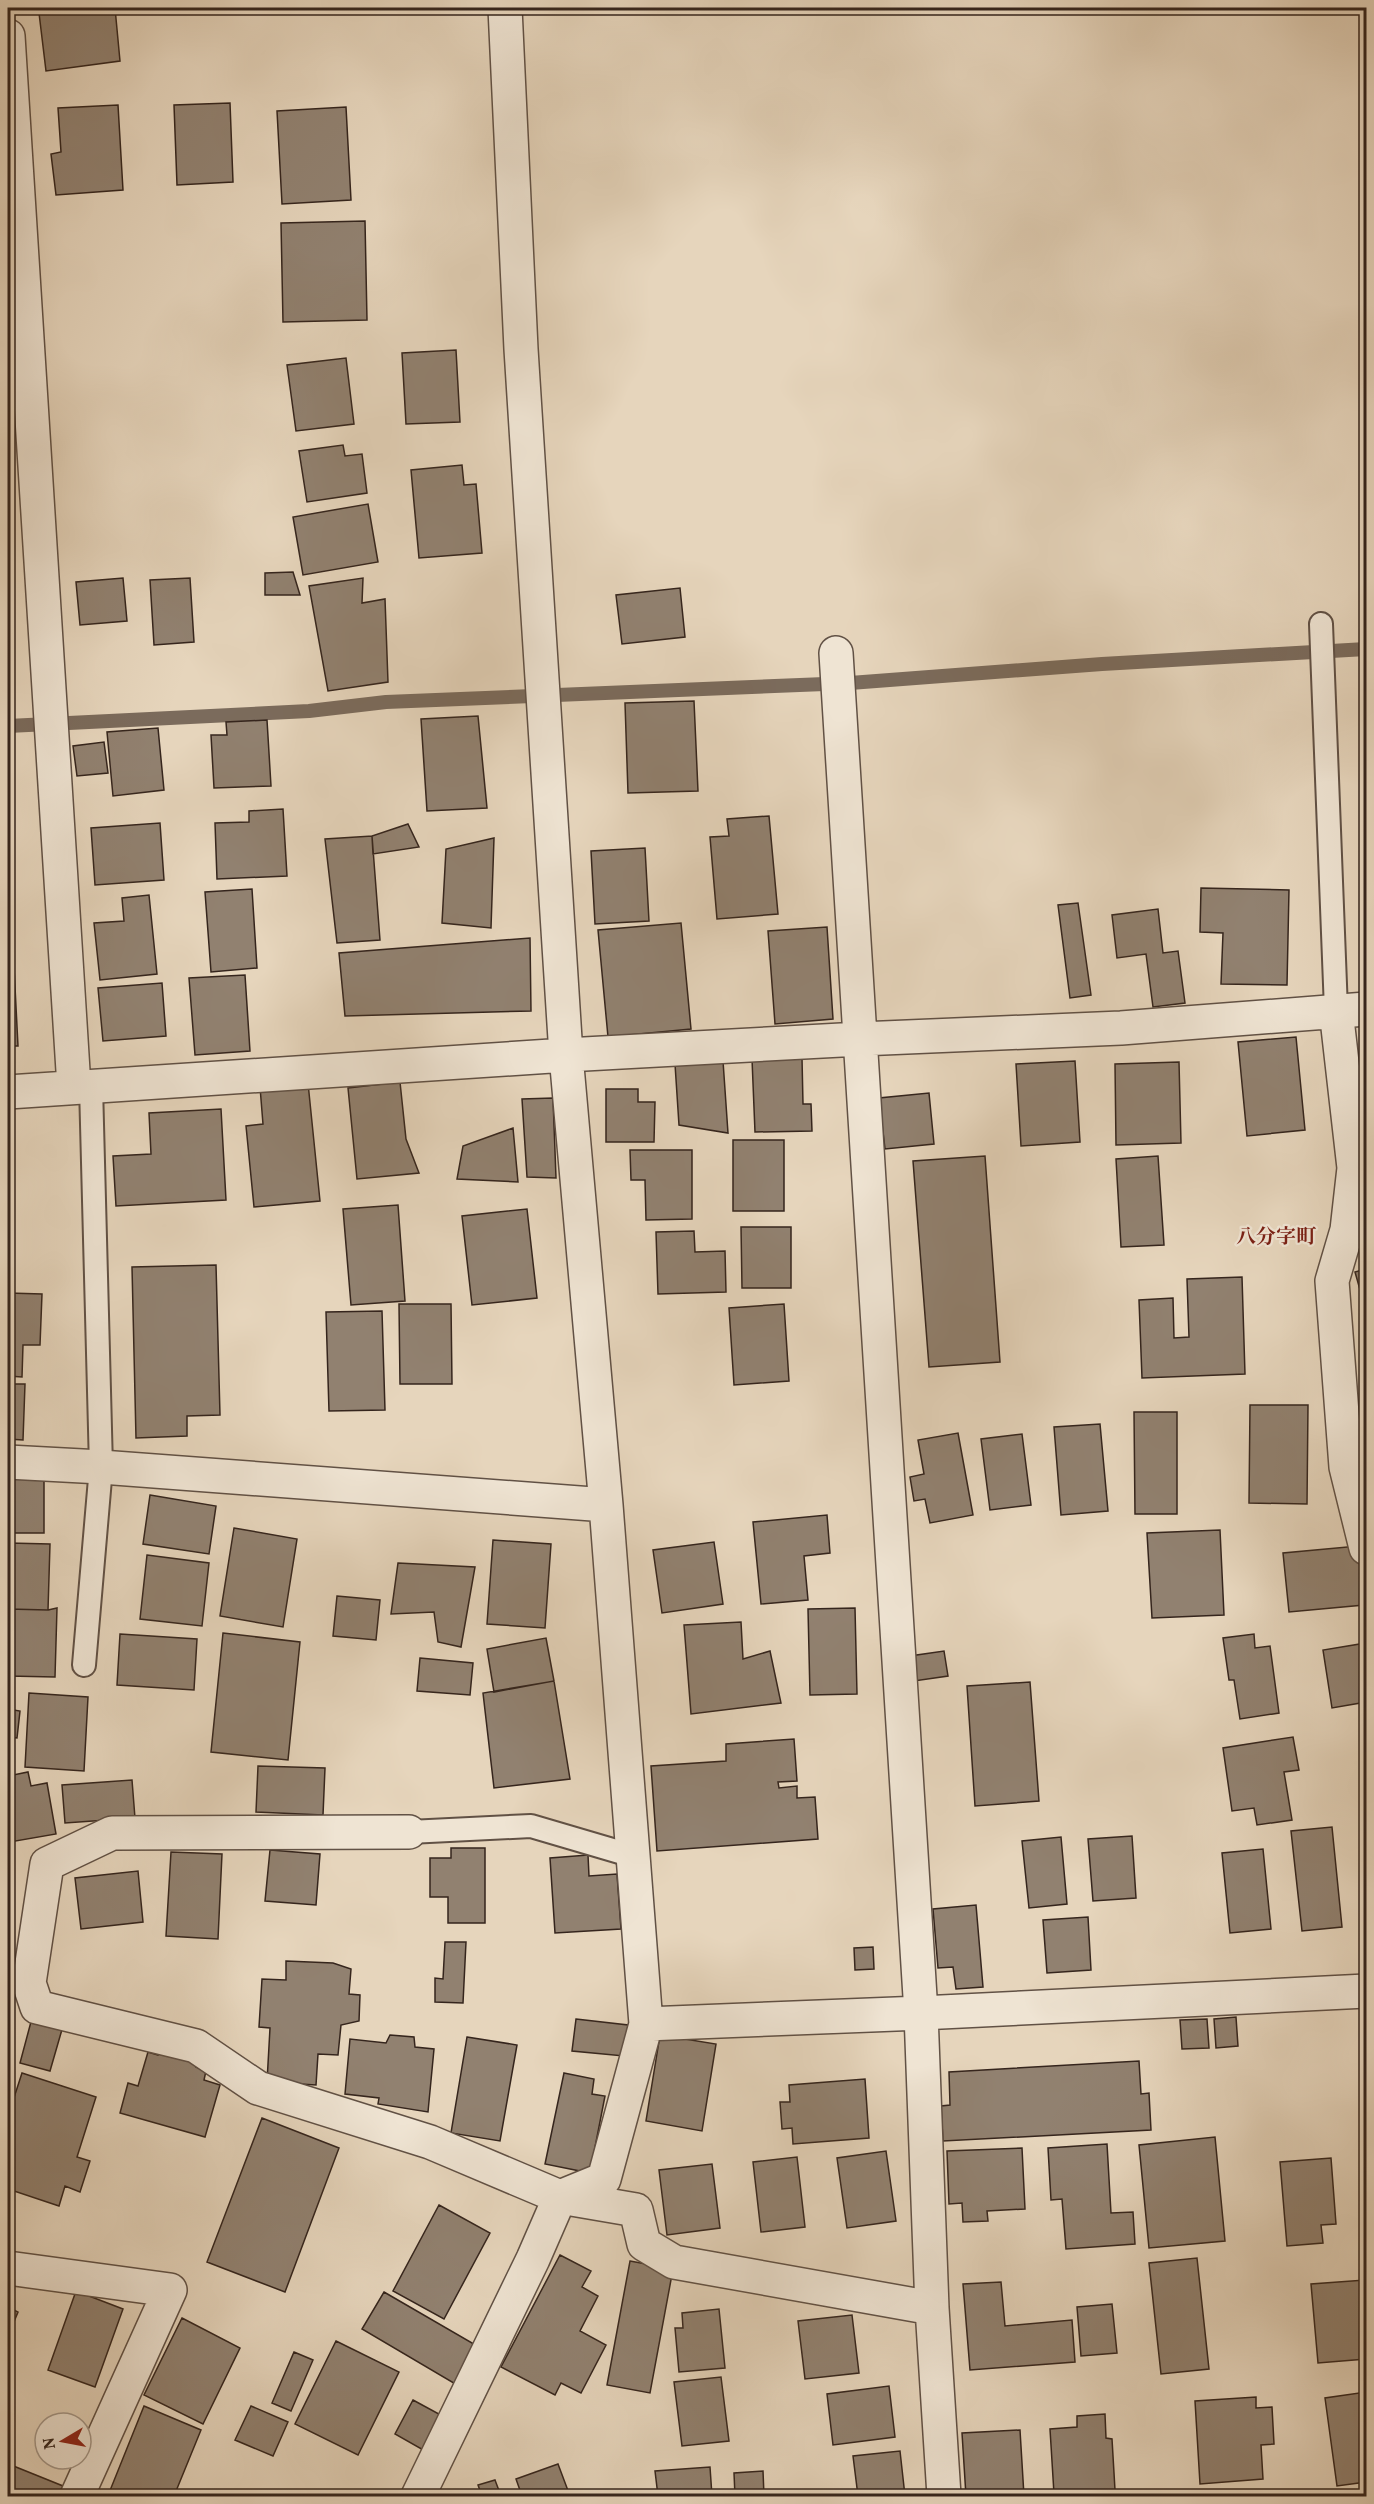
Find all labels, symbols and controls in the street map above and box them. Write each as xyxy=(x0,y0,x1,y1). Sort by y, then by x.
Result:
district label: 八分字町 xyxy=(1236,1224,1317,1252)
north arrow xyxy=(33,2411,93,2471)
text: N xyxy=(38,2435,62,2451)

